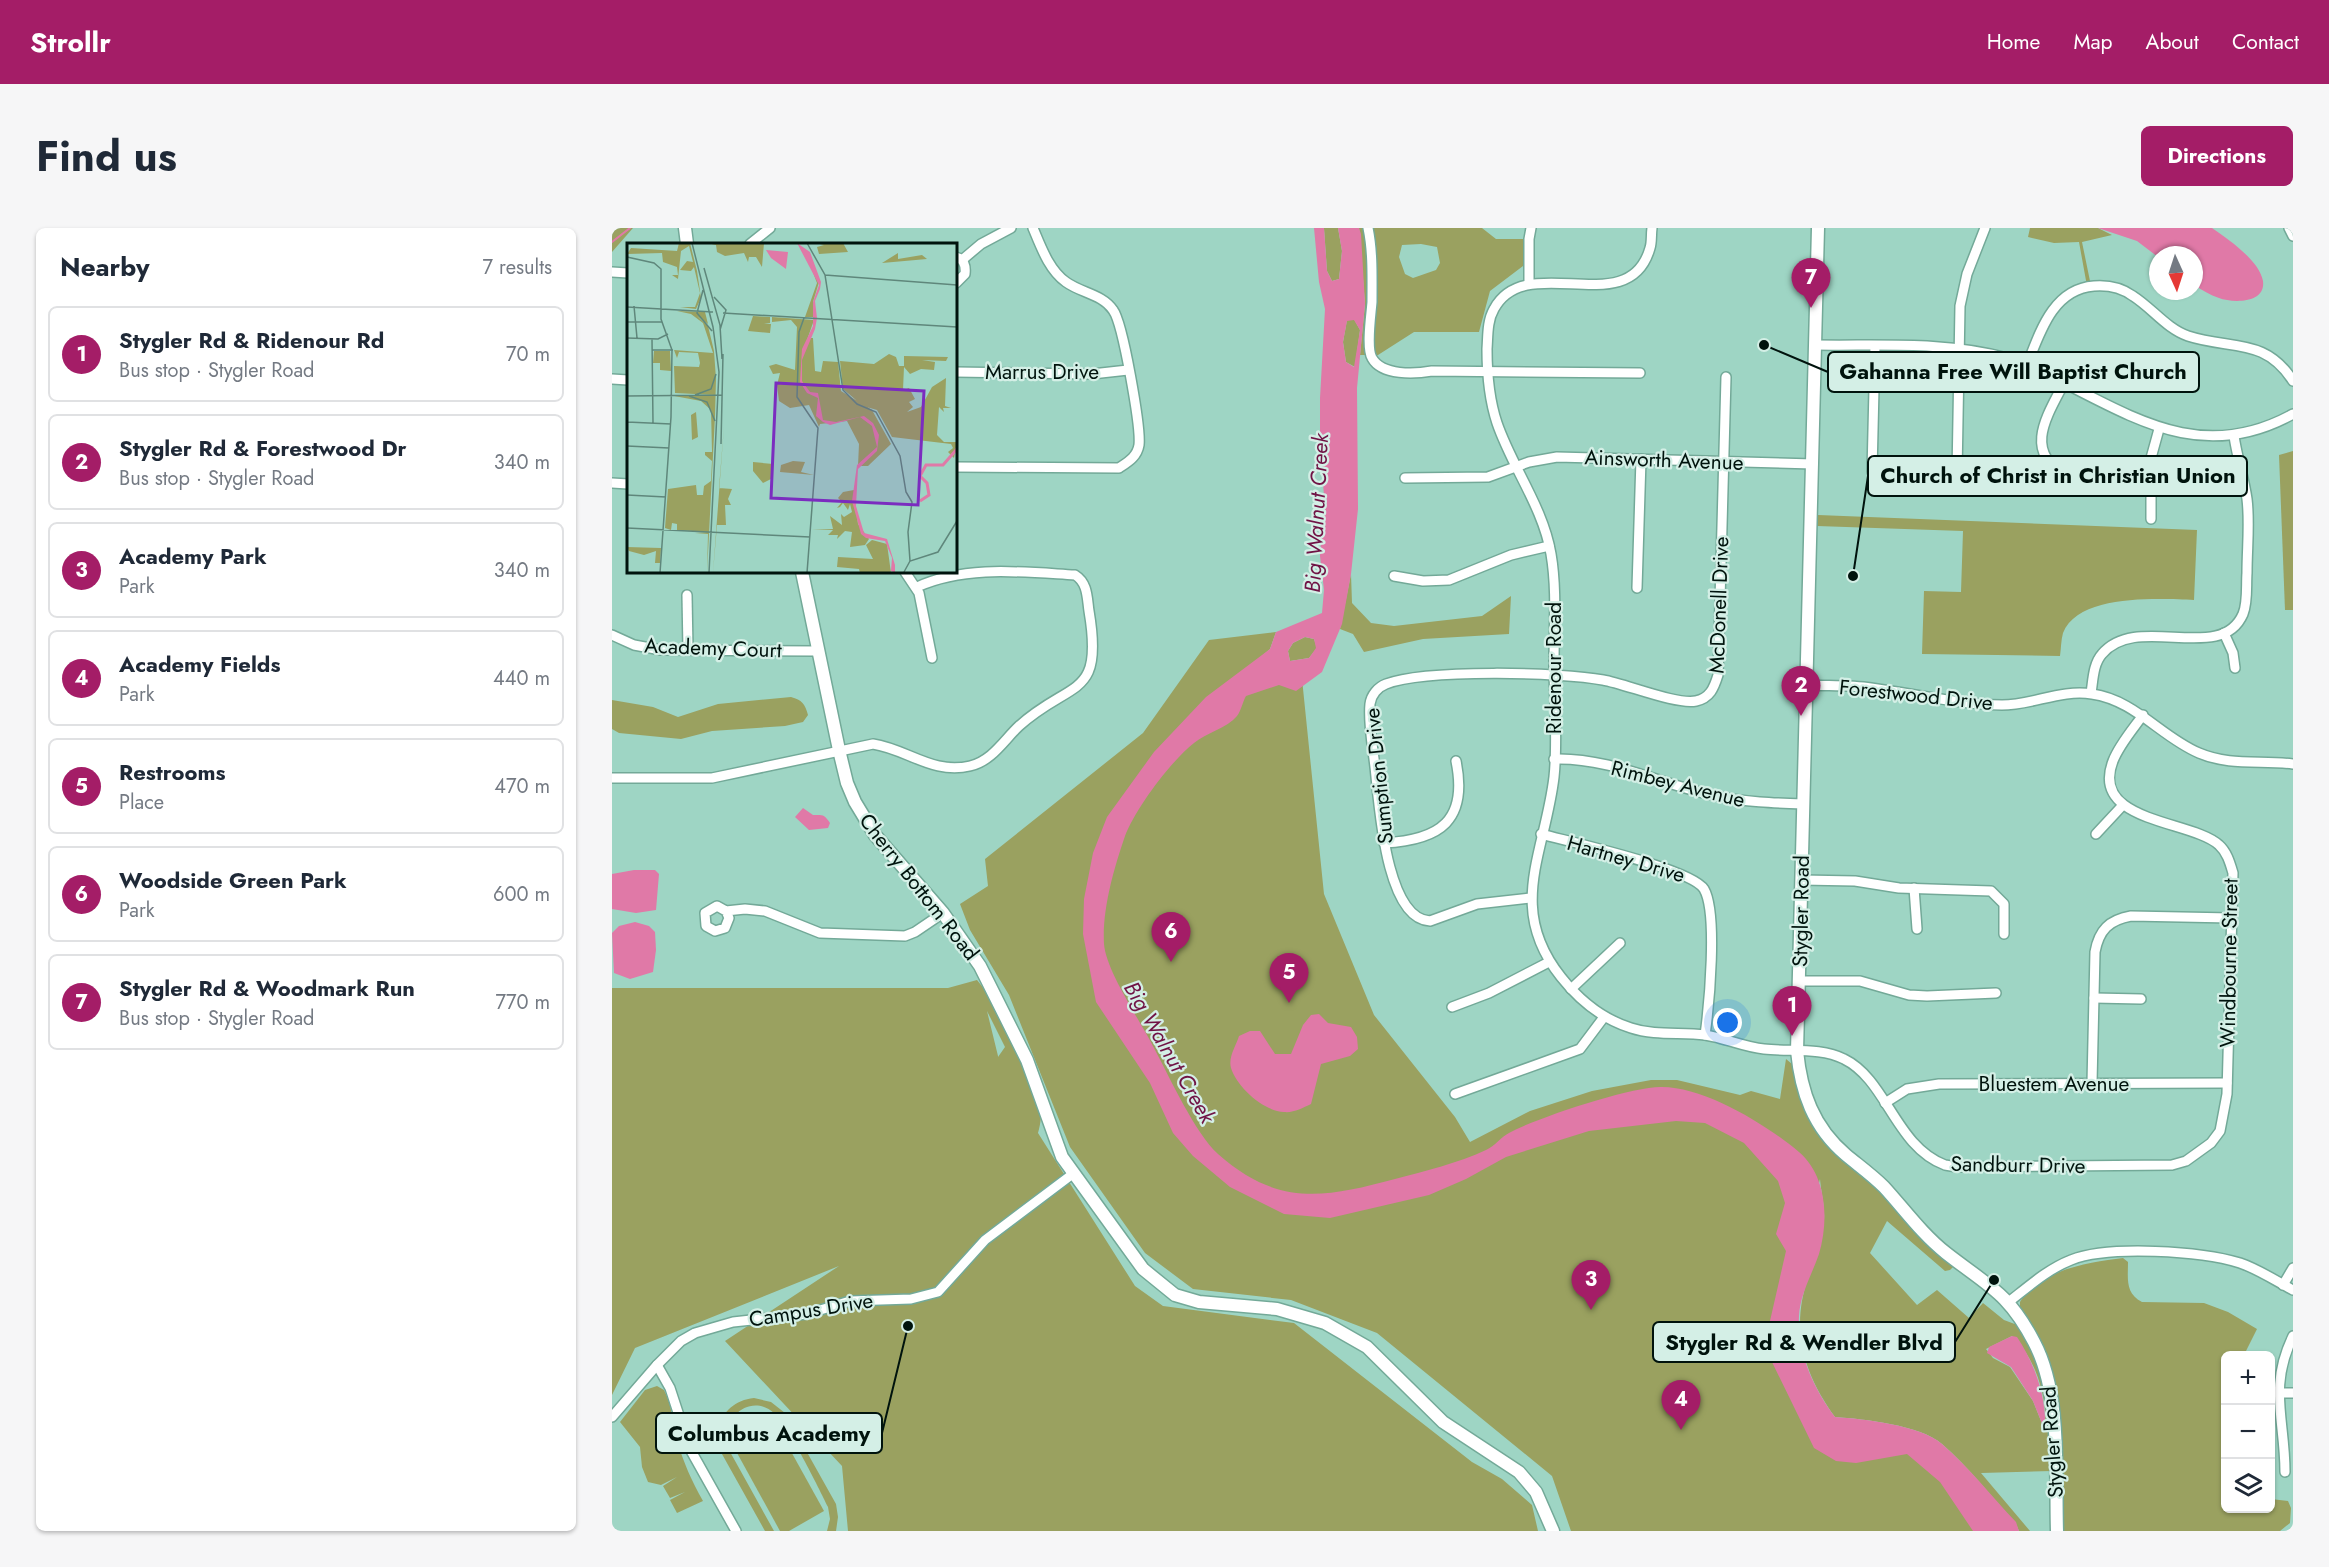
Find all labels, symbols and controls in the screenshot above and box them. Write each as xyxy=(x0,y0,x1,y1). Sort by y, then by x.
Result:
text: Strollr xyxy=(30,22,111,63)
text: Home xyxy=(1987,27,2040,57)
text: Map xyxy=(2073,27,2113,57)
text: About xyxy=(2146,27,2199,57)
text: Contact xyxy=(2232,27,2299,57)
text: Find us xyxy=(36,126,177,187)
button: Directions xyxy=(2141,126,2293,186)
inset map xyxy=(627,243,957,573)
north arrow xyxy=(2149,246,2203,300)
text: Nearby xyxy=(60,248,149,286)
text: 7 results xyxy=(483,253,552,282)
pin: 7 xyxy=(1792,259,1830,308)
text: Stygler Rd & Ridenour Rd xyxy=(119,324,384,356)
text: 1 xyxy=(76,340,87,369)
text: 70 m xyxy=(506,340,550,369)
callout: Gahanna Free Will Baptist Church xyxy=(1828,352,2199,392)
text: Gahanna Free Will Baptist Church xyxy=(1839,355,2187,387)
text: Bus stop · Stygler Road xyxy=(119,356,314,385)
street label: Marrus Drive xyxy=(985,357,1099,387)
water label: Big Walnut Creek xyxy=(1296,431,1336,593)
text: Stygler Rd & Forestwood Dr xyxy=(119,432,407,464)
street label: Ainsworth Avenue xyxy=(1584,442,1744,478)
text: 2 xyxy=(75,448,88,477)
text: 340 m xyxy=(494,448,550,477)
callout: Church of Christ in Christian Union xyxy=(1868,456,2247,496)
text: Church of Christ in Christian Union xyxy=(1880,459,2236,491)
text: Bus stop · Stygler Road xyxy=(119,464,314,493)
street label: McDonell Drive xyxy=(1702,536,1736,674)
text: Academy Park xyxy=(119,540,267,572)
text: 3 xyxy=(75,556,88,585)
text: 340 m xyxy=(494,556,550,585)
text: Park xyxy=(119,572,155,601)
street label: Ridenour Road xyxy=(1539,602,1569,734)
street label: Academy Court xyxy=(644,631,782,665)
text: Academy Fields xyxy=(119,648,280,680)
text: 4 xyxy=(75,664,88,693)
text: 440 m xyxy=(493,664,550,693)
pin: 2 xyxy=(1782,666,1820,716)
street label: Forestwood Drive xyxy=(1838,672,1995,718)
text: Park xyxy=(119,680,155,709)
street label: Sumption Drive xyxy=(1357,706,1401,846)
street label: Rimbey Avenue xyxy=(1608,753,1748,815)
text: Restrooms xyxy=(119,756,226,788)
text: 5 xyxy=(75,772,88,801)
text: 470 m xyxy=(494,772,550,801)
text: Place xyxy=(119,788,164,817)
street label: Cherry Bottom Road xyxy=(852,807,986,967)
street label: Hartney Drive xyxy=(1564,828,1689,890)
street label: Stygler Road xyxy=(1785,855,1817,967)
text: Woodside Green Park xyxy=(119,864,347,896)
street label: Windbourne Street xyxy=(2213,878,2245,1048)
text: 6 xyxy=(75,880,88,909)
text: 600 m xyxy=(493,880,550,909)
text: Park xyxy=(119,896,155,925)
pin: 6 xyxy=(1152,912,1190,962)
pin: 5 xyxy=(1270,954,1308,1003)
text: Stygler Rd & Woodmark Run xyxy=(119,972,415,1004)
water label: Big Walnut Creek xyxy=(1116,975,1225,1130)
pin: 1 xyxy=(1772,986,1812,1036)
text: 7 xyxy=(75,988,88,1017)
text: 770 m xyxy=(495,988,550,1017)
text: Bus stop · Stygler Road xyxy=(119,1004,314,1033)
your location xyxy=(1713,1008,1742,1037)
street label: Bluestem Avenue xyxy=(1979,1069,2130,1099)
street label: Sandburr Drive xyxy=(1950,1149,2086,1181)
pin: 3 xyxy=(1572,1260,1610,1310)
street label: Campus Drive xyxy=(747,1285,875,1335)
callout: Stygler Rd & Wendler Blvd xyxy=(1653,1322,1955,1362)
text: Stygler Rd & Wendler Blvd xyxy=(1665,1326,1943,1358)
map controls xyxy=(2221,1351,2275,1513)
button: + xyxy=(2221,1351,2275,1405)
pin: 4 xyxy=(1662,1380,1700,1430)
street label: Stygler Road xyxy=(2033,1385,2071,1499)
button: − xyxy=(2221,1405,2275,1459)
callout: Columbus Academy xyxy=(656,1413,882,1453)
text: Columbus Academy xyxy=(668,1417,871,1449)
button: layers xyxy=(2221,1459,2275,1513)

